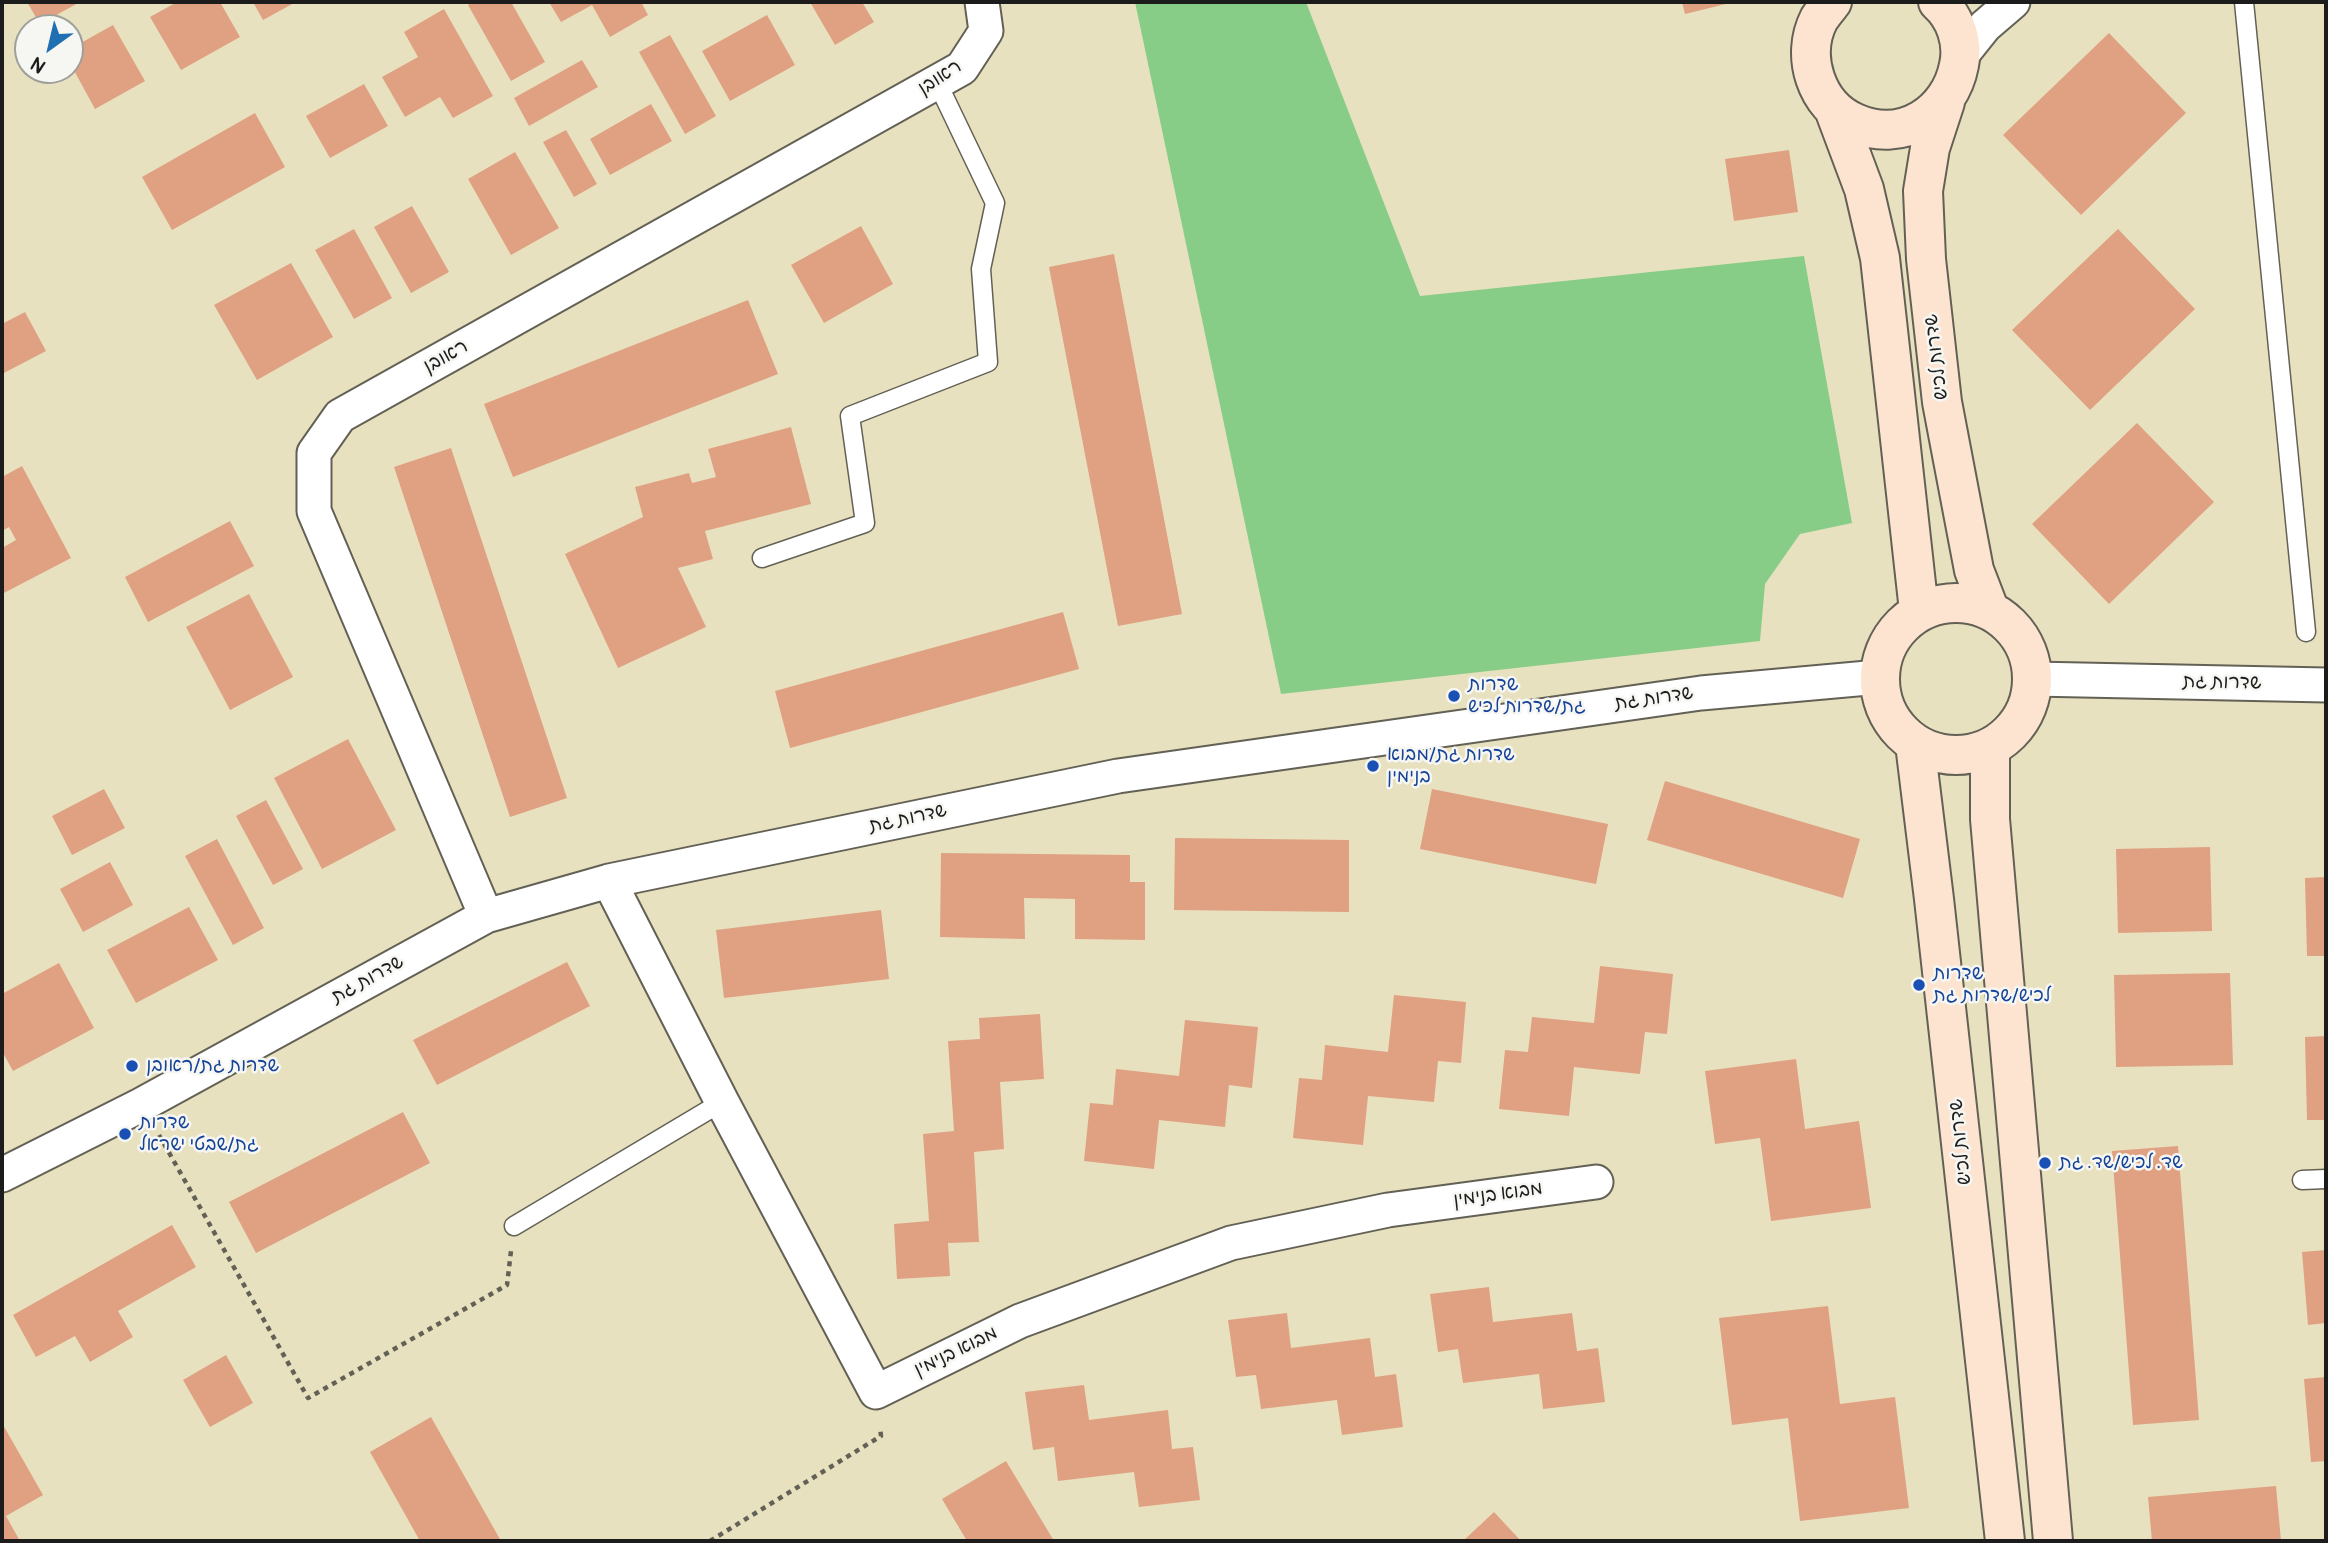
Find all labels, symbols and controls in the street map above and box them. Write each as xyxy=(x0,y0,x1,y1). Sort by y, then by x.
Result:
north arrow xyxy=(14,14,84,84)
text: N xyxy=(26,51,50,78)
street label: ראובן xyxy=(914,56,966,100)
street label: שדרות לכיש xyxy=(1920,313,1954,401)
street label: ראובן xyxy=(420,336,472,378)
street label: שדרות גת xyxy=(2182,671,2262,695)
place label: שדרות גת/שדרות לכיש xyxy=(1468,674,1586,718)
street label: שדרות גת xyxy=(1613,682,1695,716)
marker: שדרות גת/שדרות לכיש xyxy=(1446,688,1462,704)
place label: שדרות גת/מבוא בנימין xyxy=(1387,744,1515,788)
marker: שדרות גת/מבוא בנימין xyxy=(1365,758,1381,774)
street label: שדרות גת xyxy=(867,800,949,838)
street label: שדרות גת xyxy=(328,951,408,1009)
place label: שדרות לכיש/שדרות גת xyxy=(1933,963,2051,1007)
marker: שדרות לכיש/שדרות גת xyxy=(1911,977,1927,993)
place label: שדרות גת/ראובן xyxy=(146,1055,279,1077)
marker: שדרות גת/ראובן xyxy=(124,1058,140,1074)
street label: שדרות לכיש xyxy=(1945,1098,1977,1186)
place label: שדרות גת/שבטי ישראל xyxy=(139,1112,259,1156)
marker: שדרות גת/שבטי ישראל xyxy=(117,1126,133,1142)
place label: שד. לכיש/שד. גת xyxy=(2059,1152,2183,1174)
marker: שד. לכיש/שד. גת xyxy=(2037,1155,2053,1171)
street label: מבוא בנימין xyxy=(1452,1177,1544,1213)
street label: מבוא בנימין xyxy=(911,1322,1001,1382)

